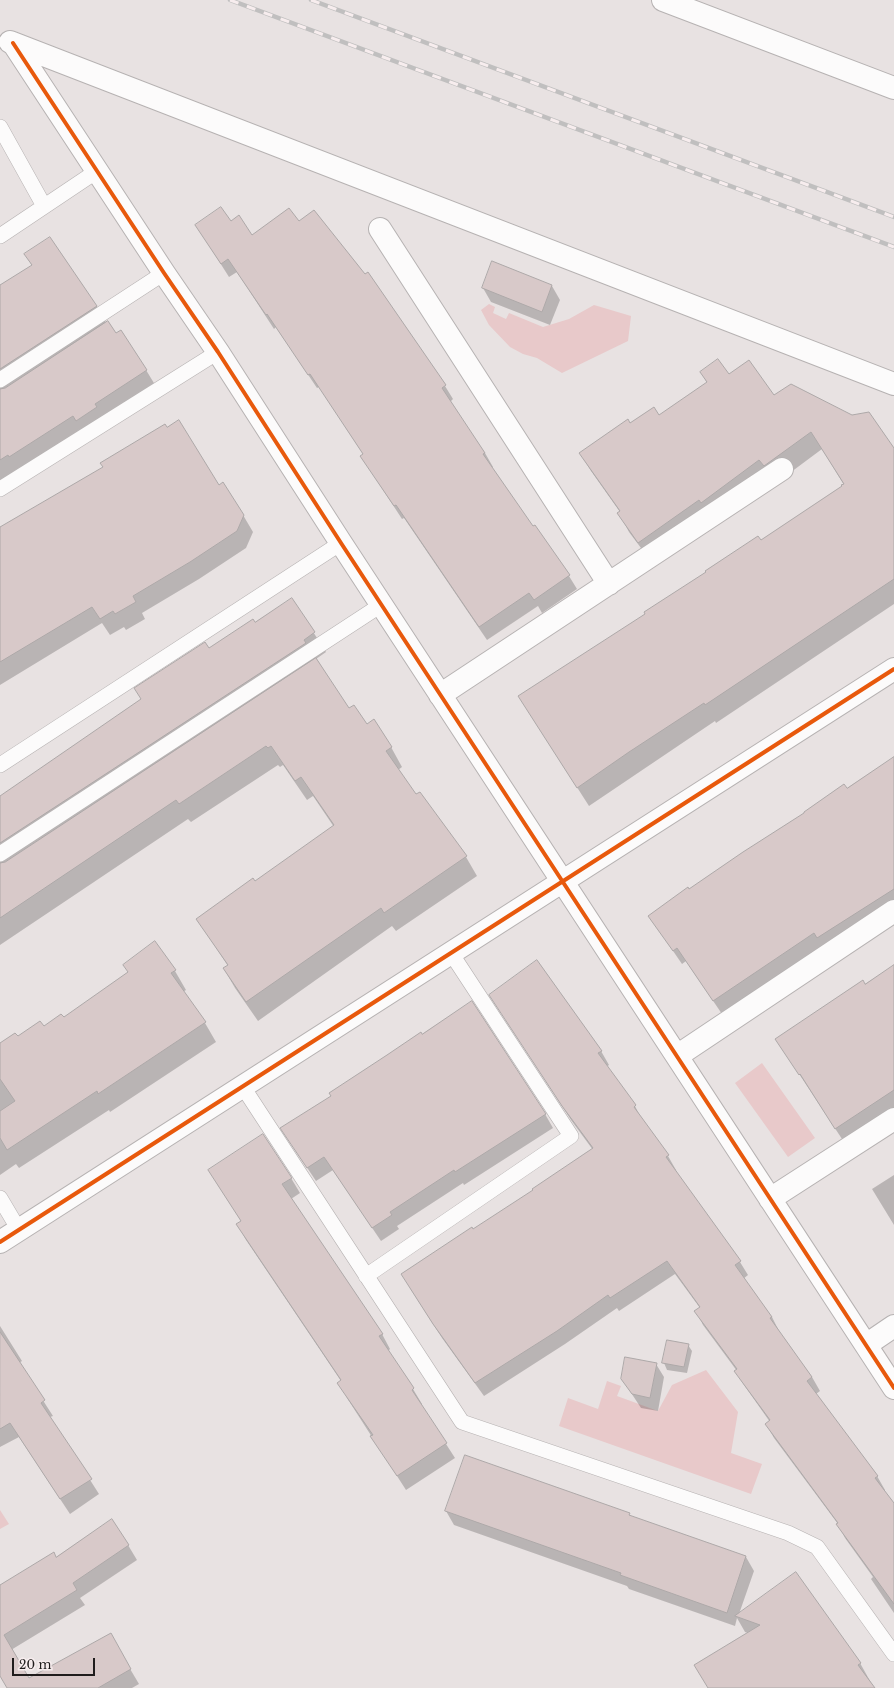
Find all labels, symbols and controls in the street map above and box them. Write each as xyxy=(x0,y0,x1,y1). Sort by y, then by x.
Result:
scale bar xyxy=(14,1650,97,1676)
text: 20 m xyxy=(19,1657,51,1672)

